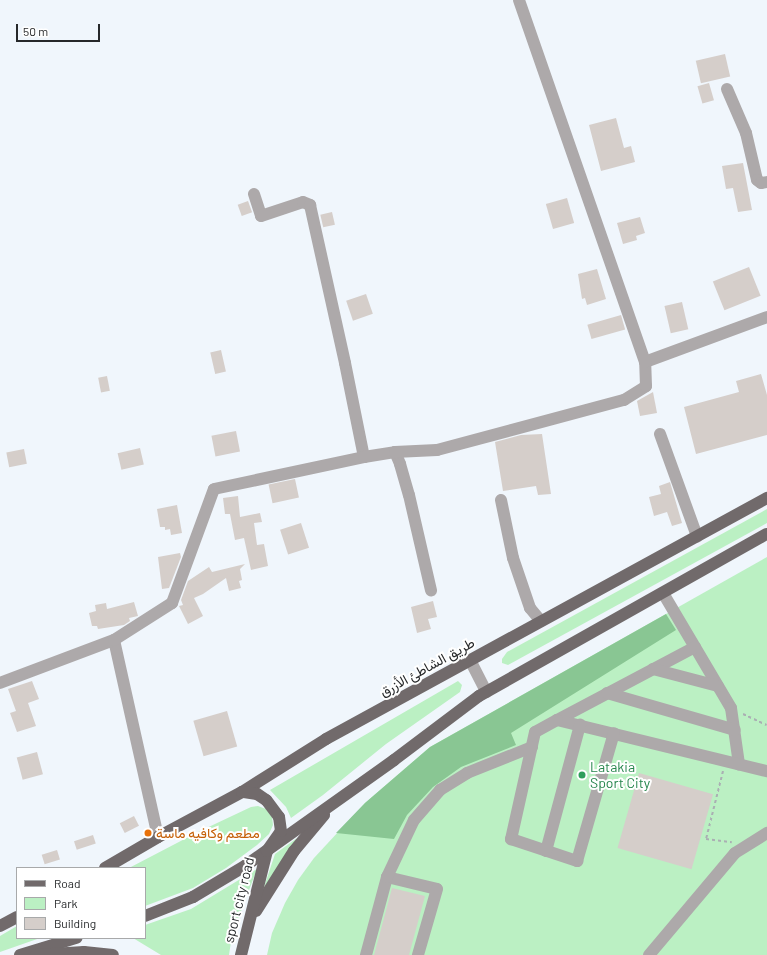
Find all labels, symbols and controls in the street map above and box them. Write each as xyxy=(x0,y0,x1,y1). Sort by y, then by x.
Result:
scale bar xyxy=(18,16,102,42)
text: 50 m xyxy=(23,24,48,38)
street label: طريق الشاطئ الأزرق xyxy=(377,634,477,700)
place label: Latakia Sport City xyxy=(590,759,650,792)
marker: Latakia Sport City xyxy=(577,770,587,780)
place label: مطعم وكافيه ماسة xyxy=(156,825,260,841)
marker: مطعم وكافيه ماسة xyxy=(143,828,153,838)
street label: sport city road xyxy=(220,855,258,945)
legend xyxy=(16,867,146,939)
text: Road xyxy=(54,876,81,890)
text: Park xyxy=(54,896,78,910)
text: Building xyxy=(54,916,96,930)

